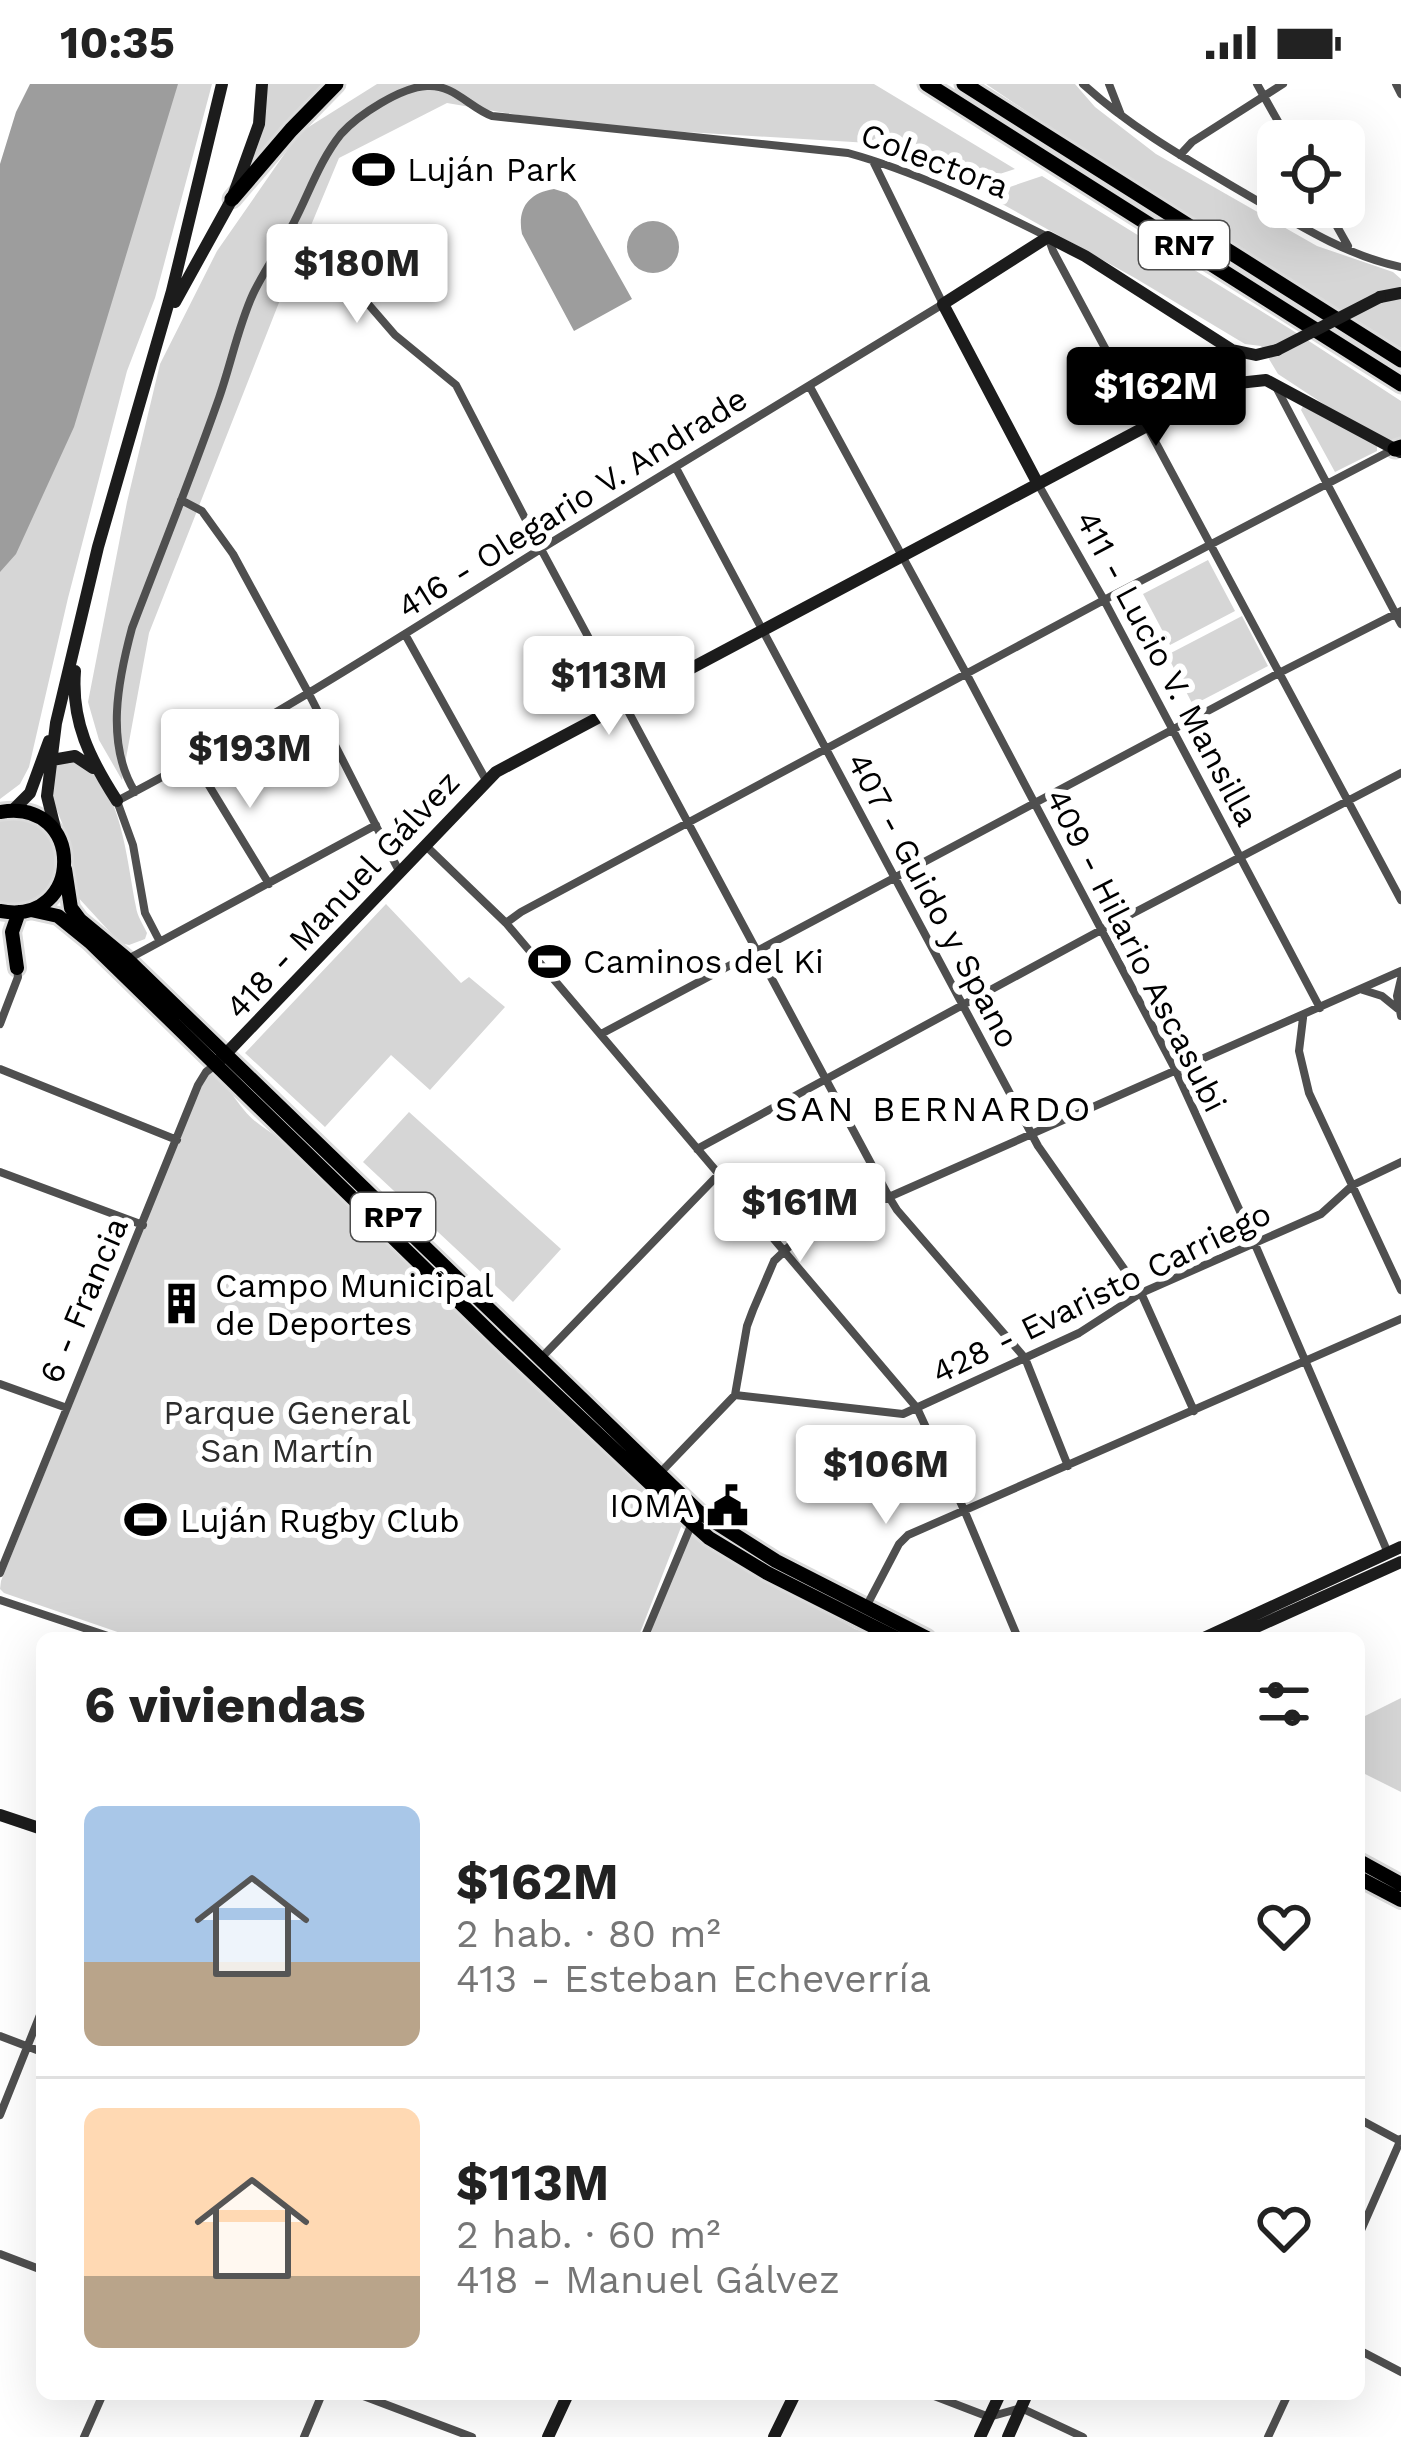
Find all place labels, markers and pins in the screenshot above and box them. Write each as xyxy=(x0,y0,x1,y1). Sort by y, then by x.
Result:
sports icon: Luján Park xyxy=(350,146,396,192)
place label: Luján Park xyxy=(407,150,577,189)
pin: $180M xyxy=(273,224,441,326)
pin: $162M xyxy=(1072,347,1240,449)
pin: $113M xyxy=(525,636,693,738)
pin: $193M xyxy=(166,709,334,811)
sports icon: Caminos del Ki xyxy=(526,938,572,984)
place label: Caminos del Ki xyxy=(583,942,824,981)
pin: $161M xyxy=(716,1163,884,1265)
place label: Campo Municipal de Deportes xyxy=(215,1266,494,1343)
building icon: Campo Municipal de Deportes xyxy=(158,1281,204,1327)
pin: $106M xyxy=(802,1425,970,1527)
public building icon: IOMA xyxy=(705,1482,751,1528)
place label: IOMA xyxy=(610,1486,694,1525)
sports icon: Luján Rugby Club xyxy=(123,1497,169,1543)
place label: Luján Rugby Club xyxy=(180,1501,460,1540)

